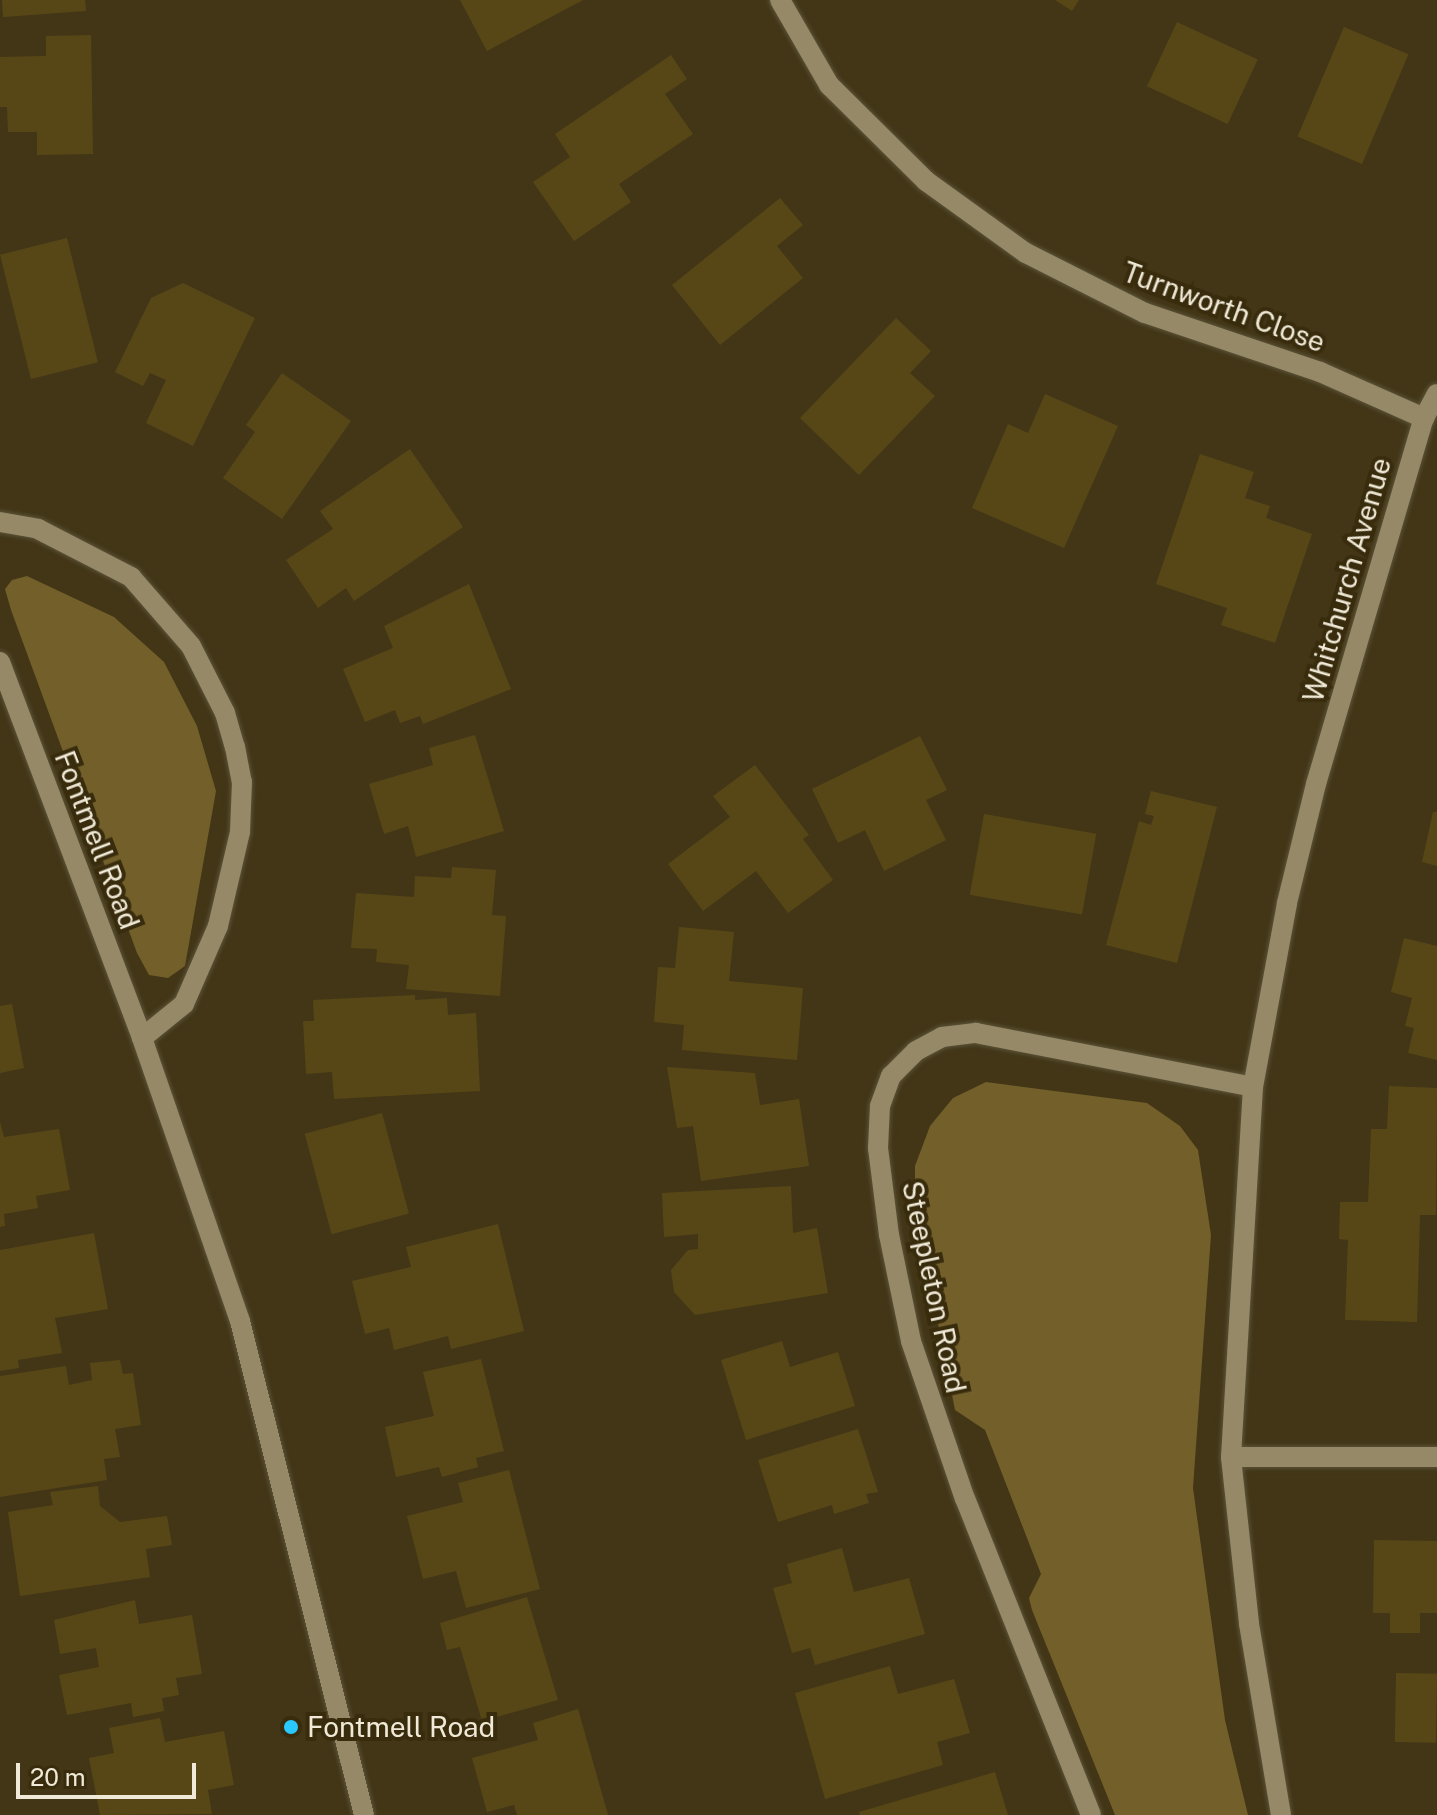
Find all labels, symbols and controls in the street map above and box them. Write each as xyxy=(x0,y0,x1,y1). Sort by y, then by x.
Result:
street label: Turnworth Close xyxy=(1118,255,1330,359)
street label: Whitchurch Avenue xyxy=(1296,454,1398,706)
street label: Fontmell Road xyxy=(48,746,146,934)
street label: Steepleton Road xyxy=(895,1178,973,1396)
place label: Fontmell Road xyxy=(307,1710,495,1744)
marker: Fontmell Road xyxy=(282,1718,300,1736)
scale bar xyxy=(20,1747,200,1797)
text: 20 m xyxy=(30,1763,86,1791)

